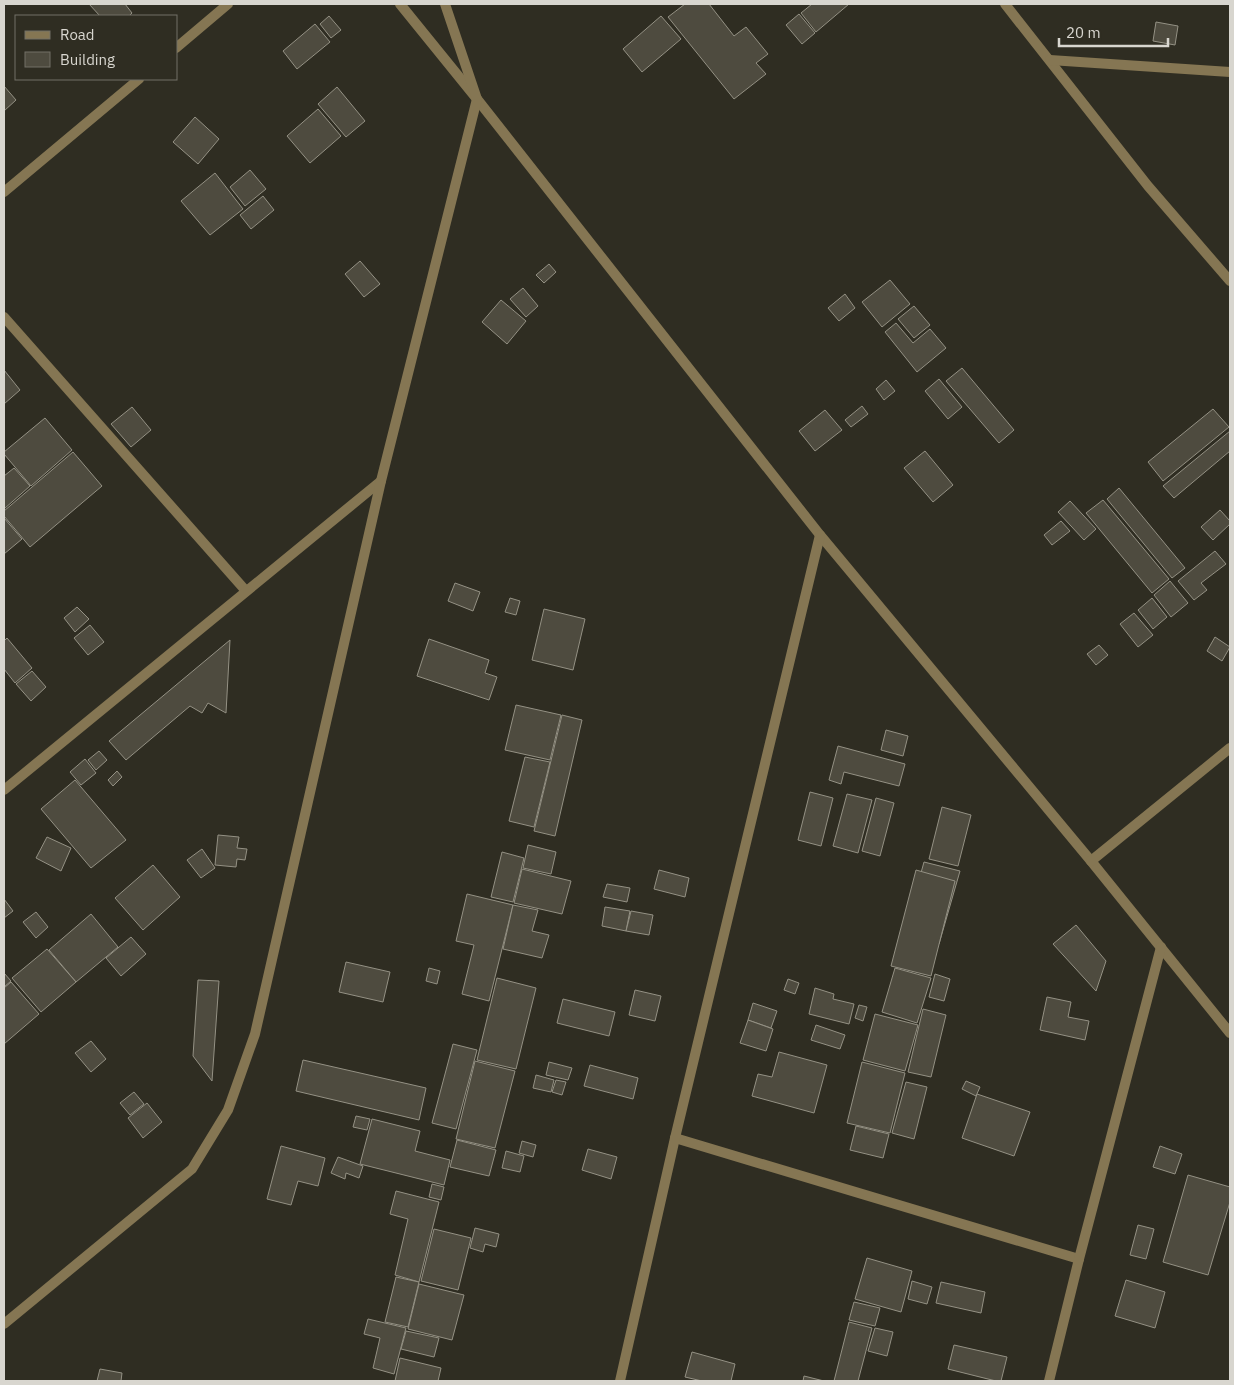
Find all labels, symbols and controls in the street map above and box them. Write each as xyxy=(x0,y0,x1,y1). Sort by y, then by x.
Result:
legend xyxy=(15,15,178,80)
scale bar xyxy=(1059,15,1168,47)
text: 20 m xyxy=(1066,23,1101,42)
text: Road xyxy=(60,25,95,44)
text: Building xyxy=(60,50,115,69)

